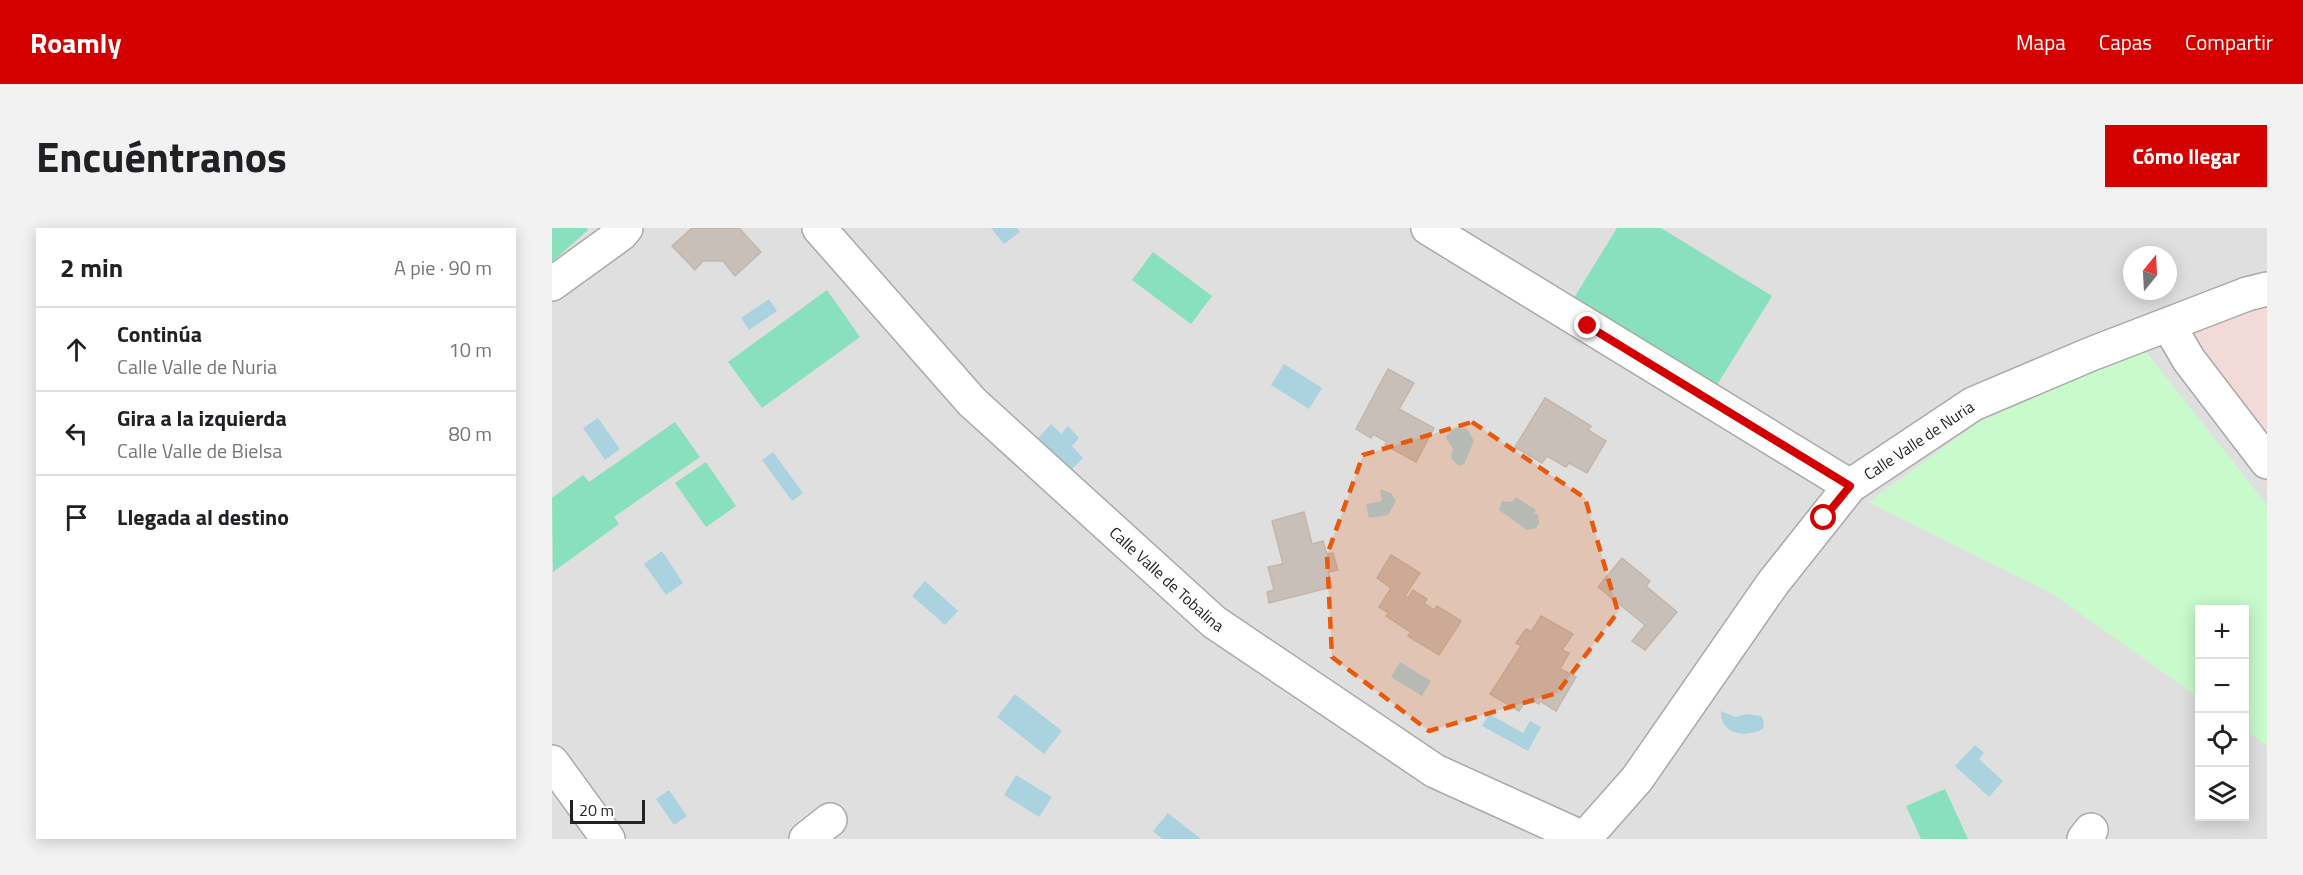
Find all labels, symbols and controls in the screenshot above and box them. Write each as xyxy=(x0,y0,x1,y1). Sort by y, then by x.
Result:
text: Roamly xyxy=(30,21,121,64)
text: Mapa xyxy=(2016,26,2066,58)
text: Capas xyxy=(2099,26,2152,58)
text: Compartir xyxy=(2185,26,2273,58)
text: Encuéntranos xyxy=(36,124,287,188)
button: Cómo llegar xyxy=(2105,125,2267,187)
north arrow xyxy=(2123,246,2177,300)
text: 2 min xyxy=(60,248,123,287)
text: A pie · 90 m xyxy=(394,252,492,283)
route end xyxy=(1574,312,1600,338)
text: Continúa xyxy=(117,317,202,351)
icon: ahead xyxy=(60,333,93,366)
text: 10 m xyxy=(448,334,492,365)
text: Calle Valle de Nuria xyxy=(117,351,277,382)
street label: Calle Valle de Nuria xyxy=(1859,395,1979,486)
text: Gira a la izquierda xyxy=(117,401,287,435)
icon: left xyxy=(60,417,93,450)
text: 80 m xyxy=(448,418,492,449)
text: Calle Valle de Bielsa xyxy=(117,435,282,466)
text: Llegada al destino xyxy=(117,500,289,534)
icon: arrive xyxy=(60,501,93,534)
route start xyxy=(1810,504,1836,530)
street label: Calle Valle de Tobalina xyxy=(1104,521,1229,638)
map controls xyxy=(2195,605,2249,821)
button: + xyxy=(2195,605,2249,659)
button: − xyxy=(2195,659,2249,713)
button: locate xyxy=(2195,713,2249,767)
button: layers xyxy=(2195,767,2249,821)
scale bar xyxy=(570,797,645,824)
text: 20 m xyxy=(579,798,614,822)

